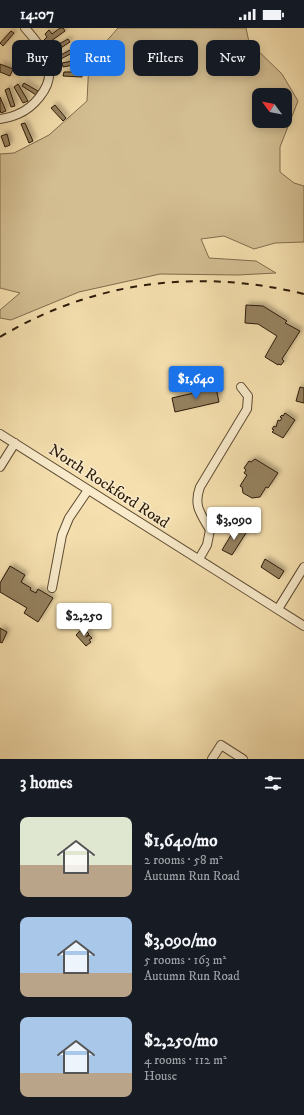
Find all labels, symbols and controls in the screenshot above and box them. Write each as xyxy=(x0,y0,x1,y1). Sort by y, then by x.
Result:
text: 14:07 xyxy=(20,5,54,24)
chip: Buy xyxy=(12,40,62,76)
chip: Rent xyxy=(70,40,125,76)
chip: Filters xyxy=(133,40,198,76)
chip: New xyxy=(206,40,260,76)
north arrow xyxy=(252,88,292,128)
map controls xyxy=(252,88,292,128)
pin: $1,640 xyxy=(163,366,229,400)
text: $1,640 xyxy=(178,371,214,387)
street label: North Rockford Road xyxy=(45,440,173,532)
pin: $3,090 xyxy=(201,507,267,541)
text: $3,090 xyxy=(216,512,252,528)
pin: $2,250 xyxy=(51,603,117,637)
text: $2,250 xyxy=(66,608,102,624)
text: 3 homes xyxy=(20,772,73,794)
icon: filters xyxy=(262,772,284,794)
text: $1,640/mo xyxy=(144,830,218,852)
icon: home xyxy=(52,833,100,881)
text: 2 rooms · 58 m² xyxy=(144,852,223,868)
text: Autumn Run Road xyxy=(144,868,240,884)
text: $3,090/mo xyxy=(144,930,217,952)
icon: home xyxy=(52,933,100,981)
text: 5 rooms · 163 m² xyxy=(144,952,226,968)
text: Autumn Run Road xyxy=(144,968,240,984)
text: $2,250/mo xyxy=(144,1030,218,1052)
icon: home xyxy=(52,1033,100,1081)
text: 4 rooms · 112 m² xyxy=(144,1052,227,1068)
text: House xyxy=(144,1068,177,1084)

